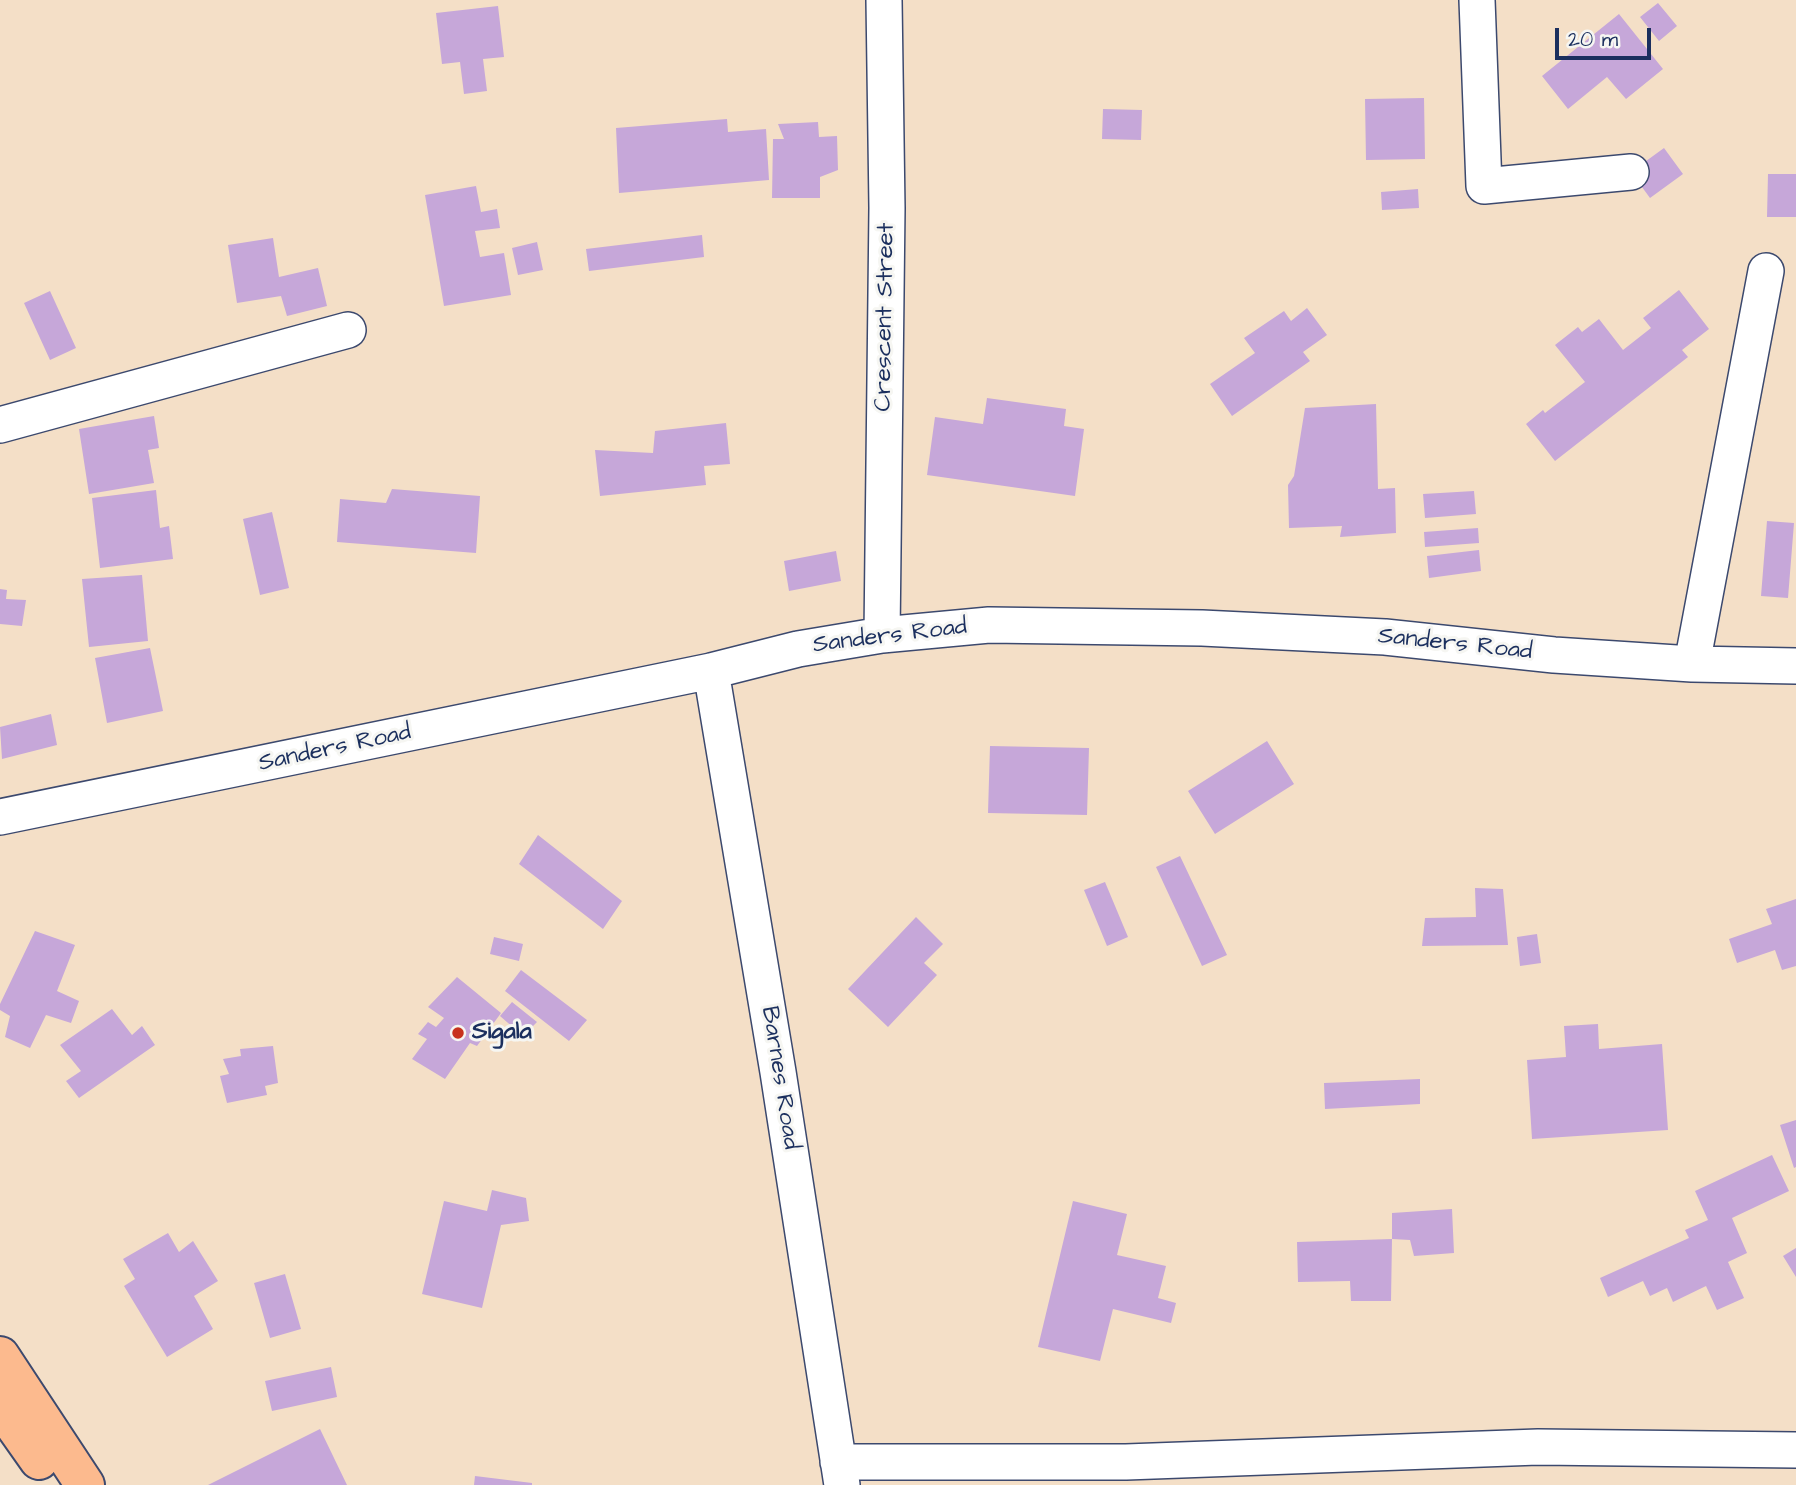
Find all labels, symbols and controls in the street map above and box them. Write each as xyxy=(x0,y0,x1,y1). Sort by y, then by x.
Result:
scale bar xyxy=(1558,14,1654,58)
text: 20 m xyxy=(1568,25,1618,54)
street label: Crescent Street xyxy=(870,222,902,412)
street label: Sanders Road xyxy=(811,613,969,661)
street label: Sanders Road xyxy=(1376,623,1534,667)
street label: Sanders Road xyxy=(256,719,414,779)
street label: Barnes Road xyxy=(753,1004,805,1152)
place label: Sigala xyxy=(472,1019,532,1047)
marker: Sigala xyxy=(450,1025,466,1041)

